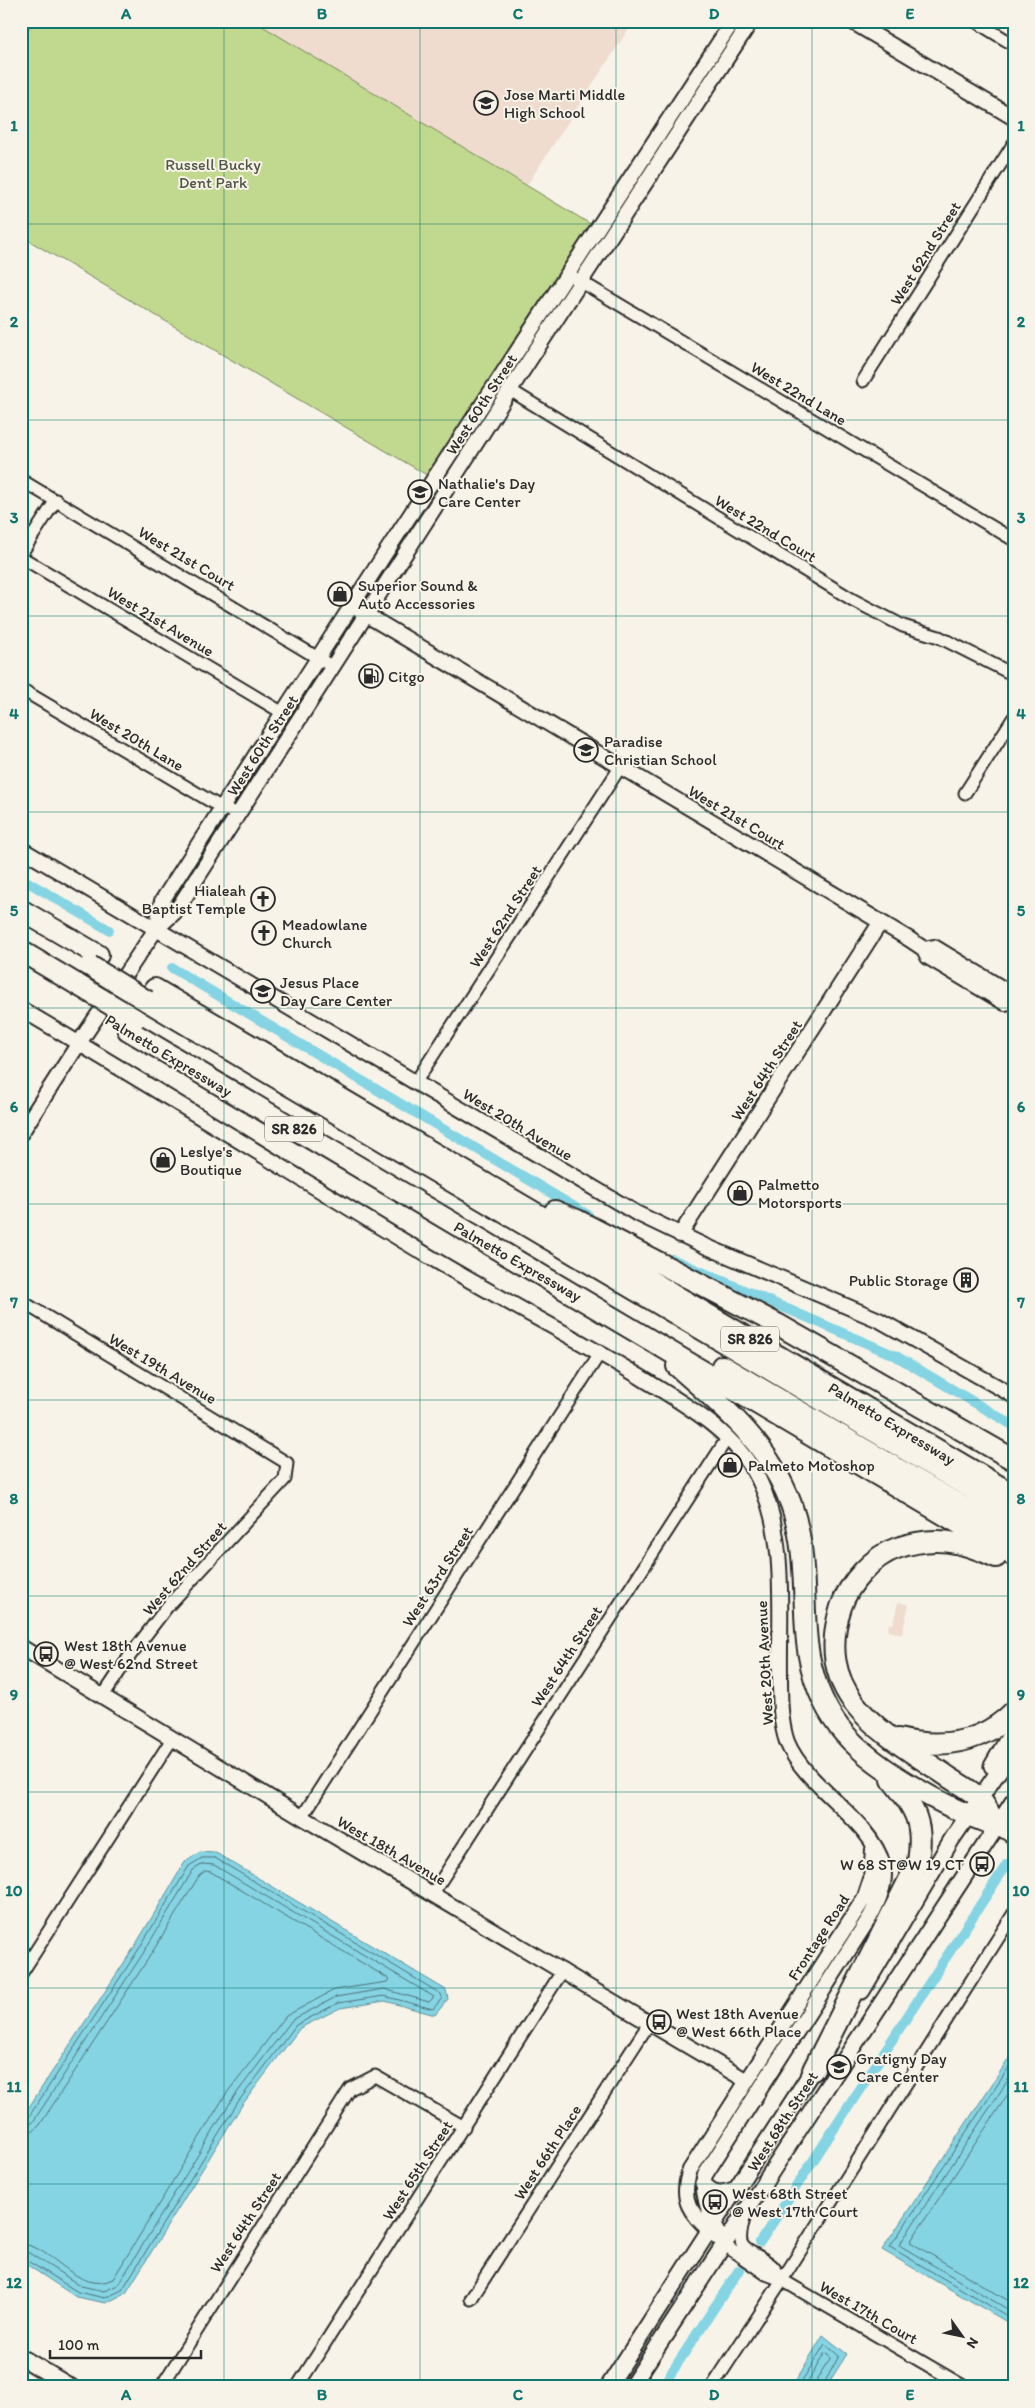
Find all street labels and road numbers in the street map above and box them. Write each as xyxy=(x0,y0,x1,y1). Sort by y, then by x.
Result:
street label: West 62nd Street xyxy=(886,198,965,309)
street label: West 60th Street xyxy=(442,350,521,458)
street label: West 22nd Lane xyxy=(747,357,850,429)
street label: West 22nd Court xyxy=(712,491,820,566)
street label: West 21st Court xyxy=(135,522,239,595)
street label: West 21st Avenue xyxy=(104,582,218,661)
street label: West 60th Street xyxy=(223,691,302,799)
street label: West 20th Lane xyxy=(86,704,187,775)
street label: West 21st Court xyxy=(685,781,789,854)
street label: West 62nd Street xyxy=(465,861,546,971)
street label: Palmetto Expressway xyxy=(102,1010,236,1101)
street label: West 64th Street xyxy=(727,1016,806,1124)
street label: West 20th Avenue xyxy=(459,1084,576,1165)
road number: SR 826 xyxy=(265,1116,323,1142)
street label: Palmetto Expressway xyxy=(450,1217,585,1306)
road number: SR 826 xyxy=(721,1326,779,1352)
street label: West 19th Avenue xyxy=(105,1329,220,1408)
street label: Palmetto Expressway xyxy=(825,1378,959,1469)
street label: West 62nd Street xyxy=(138,1517,230,1619)
street label: West 63rd Street xyxy=(398,1522,477,1630)
street label: West 20th Avenue xyxy=(752,1600,777,1726)
street label: West 64th Street xyxy=(527,1602,606,1710)
street label: West 18th Avenue xyxy=(334,1812,450,1889)
street label: Frontage Road xyxy=(784,1890,854,1984)
street label: West 68th Street xyxy=(743,2068,822,2175)
street label: West 66th Place xyxy=(510,2101,585,2203)
street label: West 65th Street xyxy=(378,2117,457,2224)
street label: West 64th Street xyxy=(206,2168,285,2276)
street label: West 17th Court xyxy=(816,2277,921,2348)

